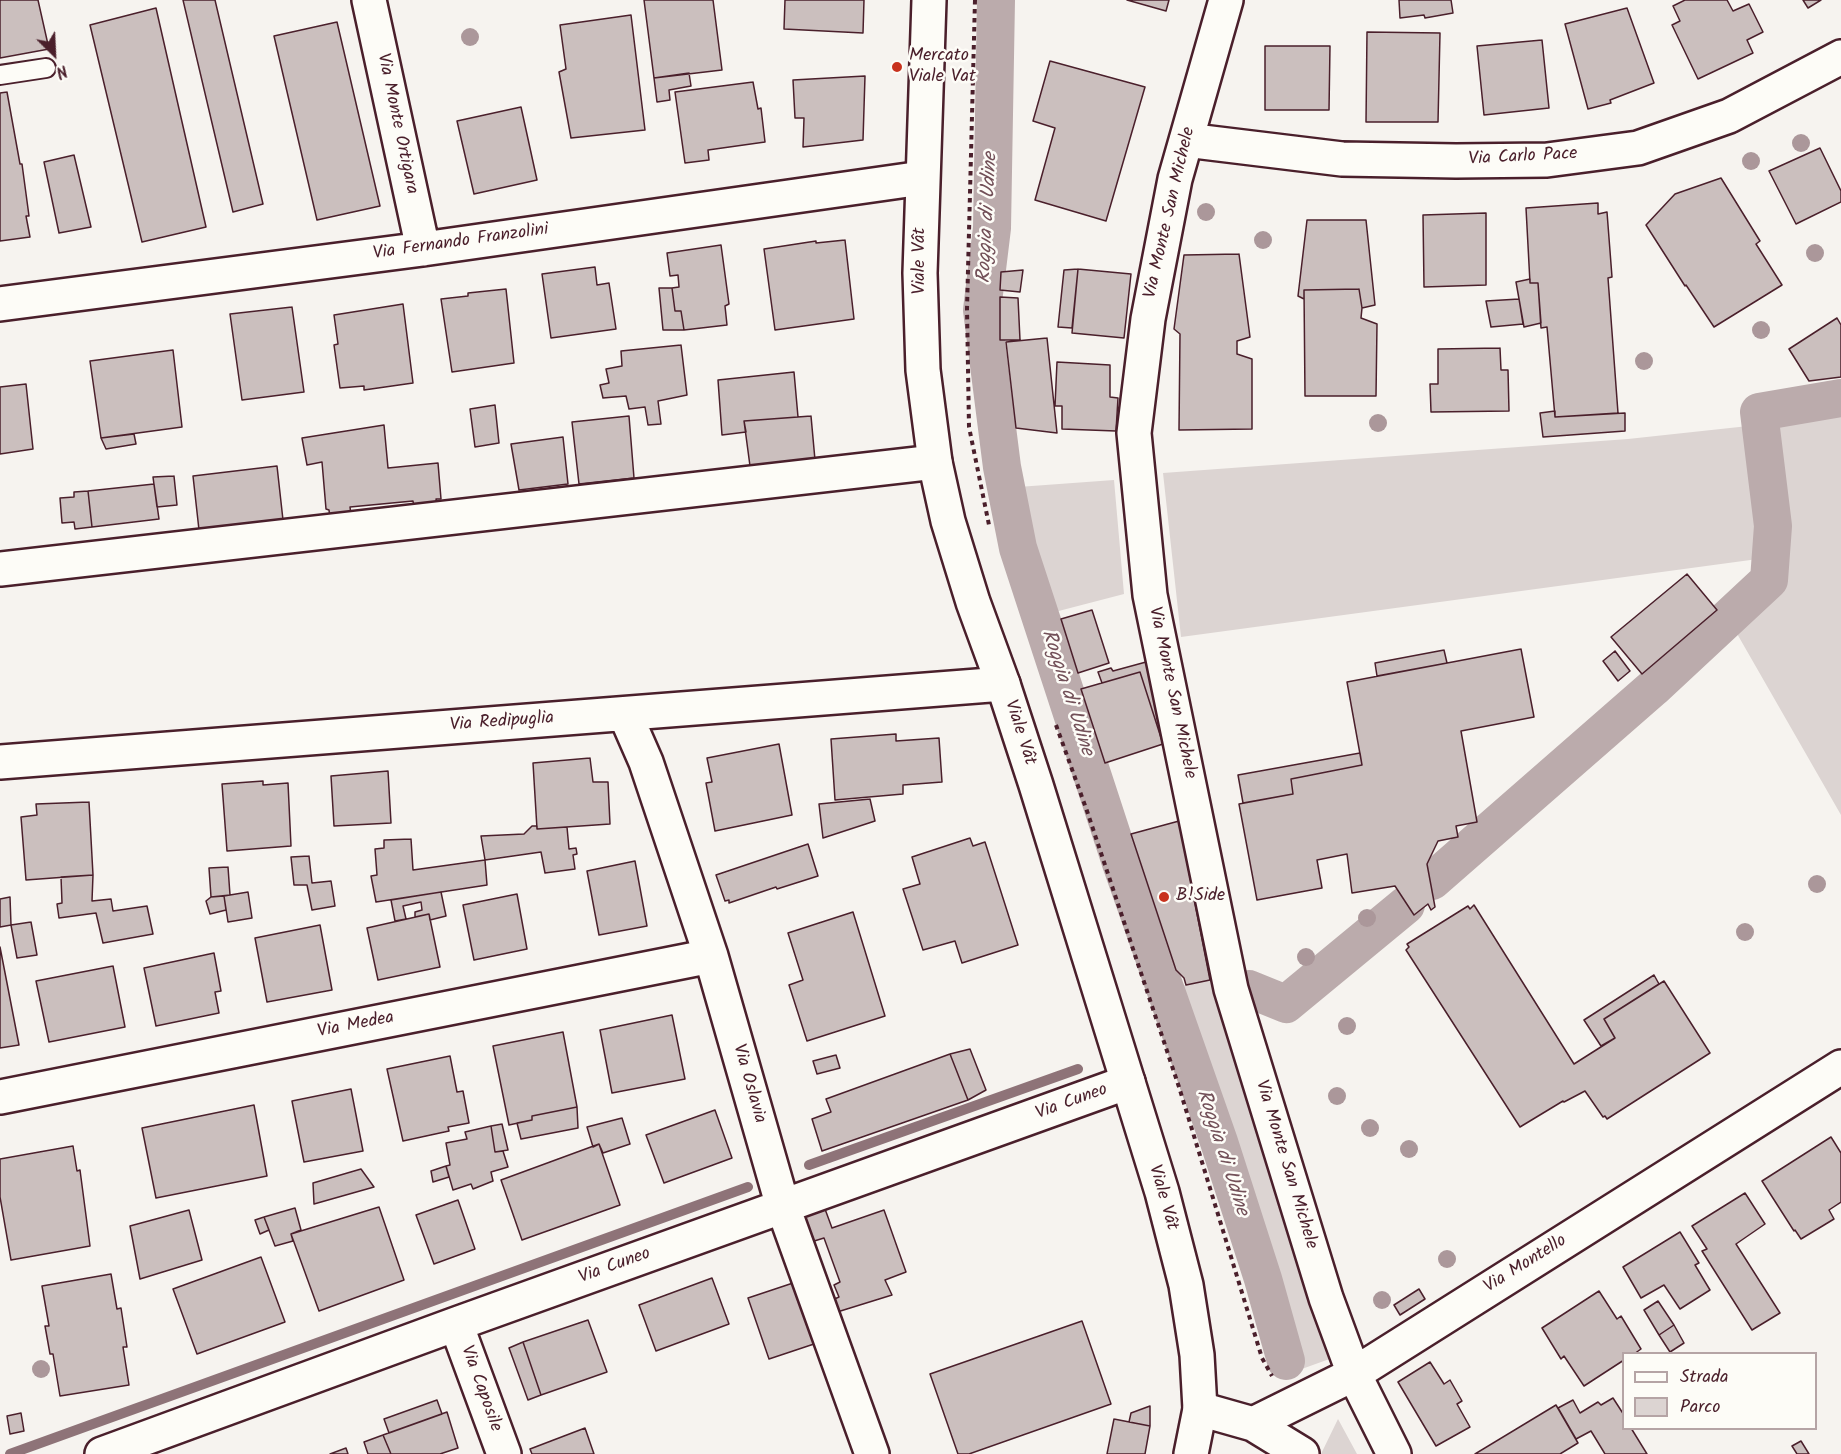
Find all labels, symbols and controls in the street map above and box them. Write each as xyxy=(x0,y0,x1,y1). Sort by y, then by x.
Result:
north arrow xyxy=(24,24,84,84)
place label: Mercato Viale Vat xyxy=(909,46,976,88)
street label: Via Monte Ortigara xyxy=(371,52,421,196)
text: N xyxy=(52,57,71,84)
marker: Mercato Viale Vat xyxy=(890,60,904,74)
street label: Via Monte San Michele xyxy=(1141,125,1201,301)
street label: Via Carlo Pace xyxy=(1468,144,1578,172)
water label: Roggia di Udine xyxy=(974,152,1004,284)
street label: Via Fernando Franzolini xyxy=(372,220,550,266)
street label: Viale Vât xyxy=(910,227,932,295)
street label: Via Monte San Michele xyxy=(1142,605,1200,781)
water label: Roggia di Udine xyxy=(1034,627,1098,759)
street label: Viale Vât xyxy=(998,698,1040,768)
street label: Via Redipuglia xyxy=(449,709,555,737)
place label: B!Side xyxy=(1176,886,1225,908)
marker: B!Side xyxy=(1157,890,1171,904)
street label: Via Medea xyxy=(316,1008,396,1044)
street label: Via Oslavia xyxy=(726,1042,770,1126)
street label: Via Monte San Michele xyxy=(1249,1078,1321,1252)
street label: Via Cuneo xyxy=(1033,1080,1111,1126)
water label: Roggia di Udine xyxy=(1189,1087,1253,1219)
street label: Viale Vât xyxy=(1142,1163,1182,1233)
street label: Via Montello xyxy=(1481,1231,1571,1299)
street label: Via Cuneo xyxy=(576,1244,654,1290)
street label: Via Caposile xyxy=(454,1343,506,1435)
legend xyxy=(1622,1352,1817,1430)
text: Strada xyxy=(1680,1363,1728,1392)
text: Parco xyxy=(1680,1393,1720,1422)

